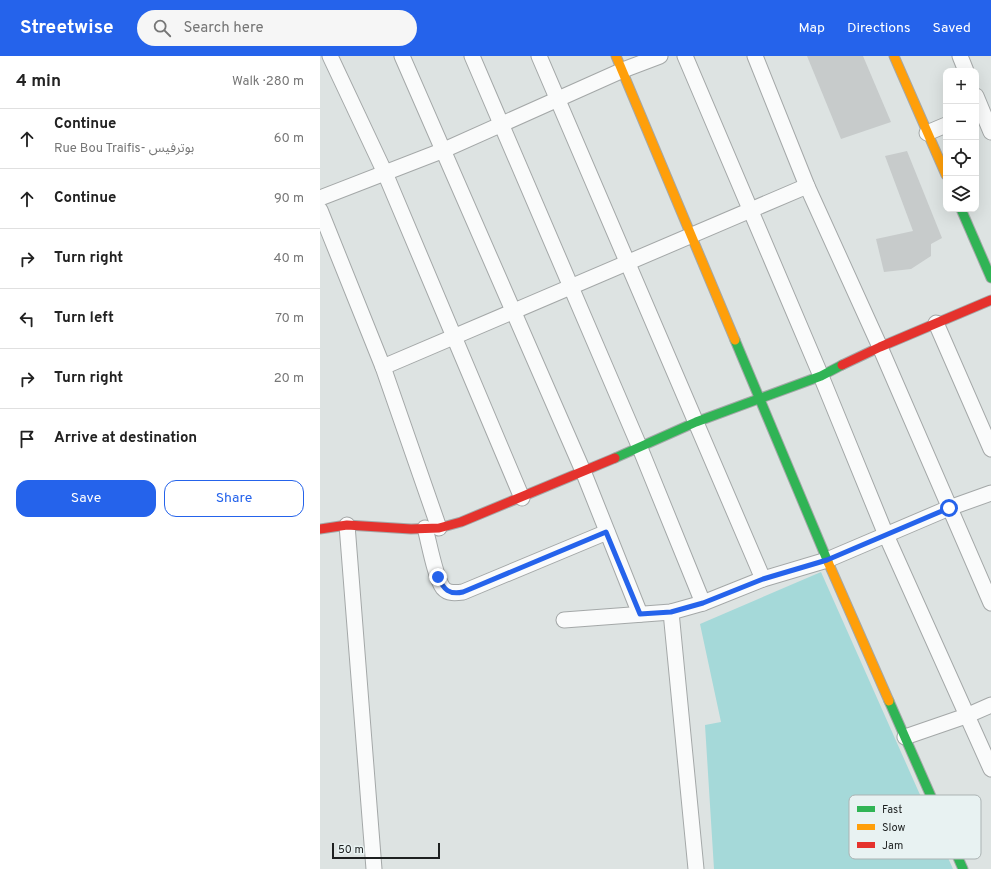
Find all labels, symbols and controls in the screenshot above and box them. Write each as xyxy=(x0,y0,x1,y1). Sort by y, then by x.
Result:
search box xyxy=(137,10,417,46)
text: Streetwise xyxy=(20,16,113,40)
icon: search xyxy=(151,17,173,39)
text: Search here xyxy=(183,19,264,38)
text: Map xyxy=(799,20,825,37)
text: Directions xyxy=(847,20,911,37)
text: Saved xyxy=(933,20,971,37)
map controls xyxy=(943,68,979,212)
button: + xyxy=(943,68,979,104)
text: 4 min xyxy=(16,71,61,93)
text: Walk · 280 m xyxy=(232,74,304,90)
button: − xyxy=(943,104,979,140)
text: Continue xyxy=(54,115,116,134)
icon: ahead xyxy=(16,128,38,150)
text: 60 m xyxy=(274,131,304,147)
button: locate xyxy=(943,140,979,176)
text: Rue Bou Traifis- بوترفيس xyxy=(54,141,194,157)
button: layers xyxy=(943,176,979,212)
icon: ahead xyxy=(16,188,38,210)
text: Continue xyxy=(54,189,116,208)
text: 90 m xyxy=(274,191,304,207)
icon: right xyxy=(16,248,38,270)
text: Turn right xyxy=(54,249,123,268)
text: 40 m xyxy=(274,251,304,267)
icon: left xyxy=(16,308,38,330)
text: Turn left xyxy=(54,309,114,328)
text: 70 m xyxy=(275,311,304,327)
icon: right xyxy=(16,368,38,390)
text: Turn right xyxy=(54,369,123,388)
text: 20 m xyxy=(274,371,304,387)
icon: arrive xyxy=(16,428,38,450)
text: Arrive at destination xyxy=(54,429,197,448)
button: Save xyxy=(16,480,156,517)
button: Share xyxy=(164,480,304,517)
route start xyxy=(940,499,958,517)
route end xyxy=(429,568,447,586)
legend xyxy=(849,795,981,859)
text: Fast xyxy=(882,803,902,817)
text: Slow xyxy=(882,821,905,835)
text: Jam xyxy=(882,839,903,853)
scale bar xyxy=(332,841,440,860)
text: 50 m xyxy=(338,843,364,857)

